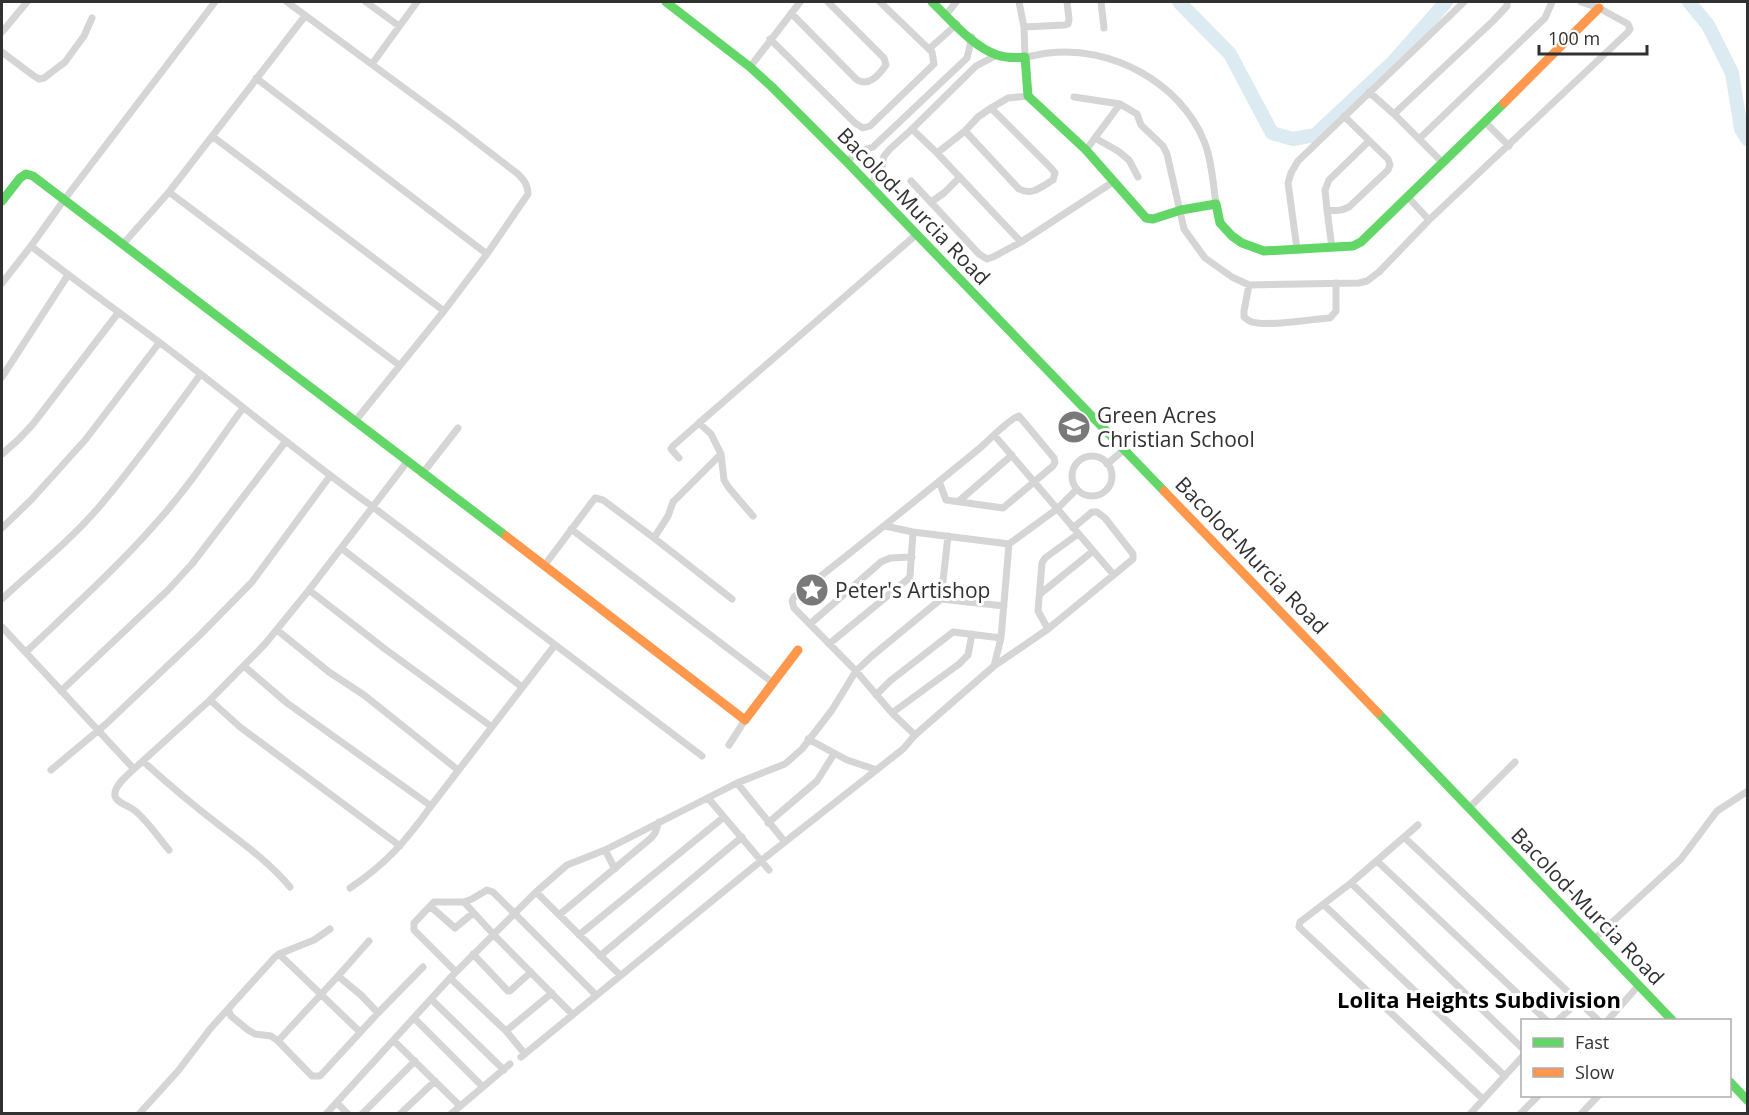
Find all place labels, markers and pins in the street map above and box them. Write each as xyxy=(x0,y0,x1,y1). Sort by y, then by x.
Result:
place label: Green Acres Christian School xyxy=(1097,401,1255,453)
school or university icon: Green Acres Christian School xyxy=(1056,409,1092,445)
place icon: Peter's Artishop xyxy=(794,572,830,608)
place label: Peter's Artishop xyxy=(835,576,990,604)

